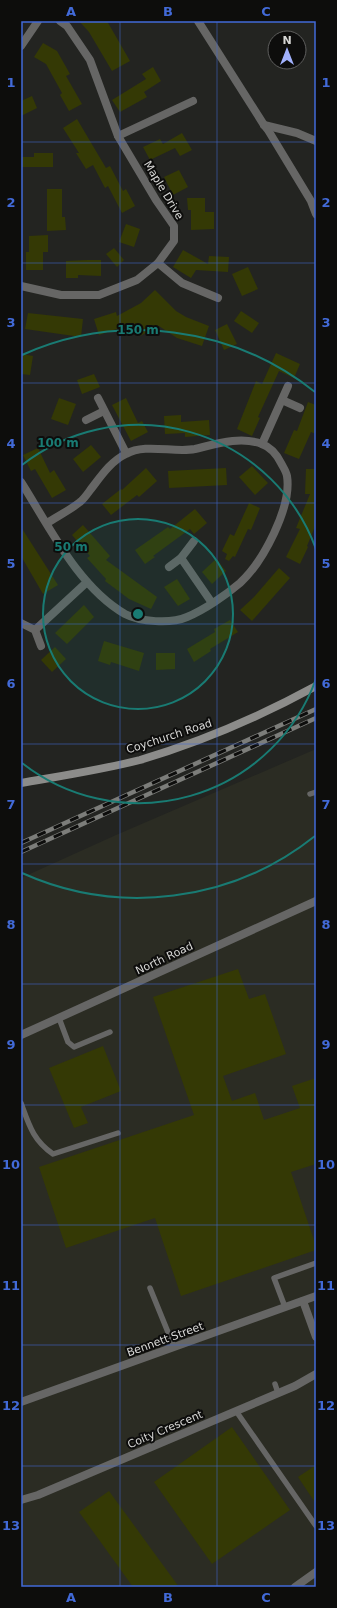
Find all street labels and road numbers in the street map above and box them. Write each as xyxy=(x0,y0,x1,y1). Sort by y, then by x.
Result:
street label: Maple Drive xyxy=(141,159,186,222)
street label: Coychurch Road xyxy=(125,716,214,756)
street label: North Road xyxy=(133,939,195,977)
street label: Bennett Street xyxy=(125,1319,206,1359)
street label: Coity Crescent xyxy=(126,1408,205,1451)

